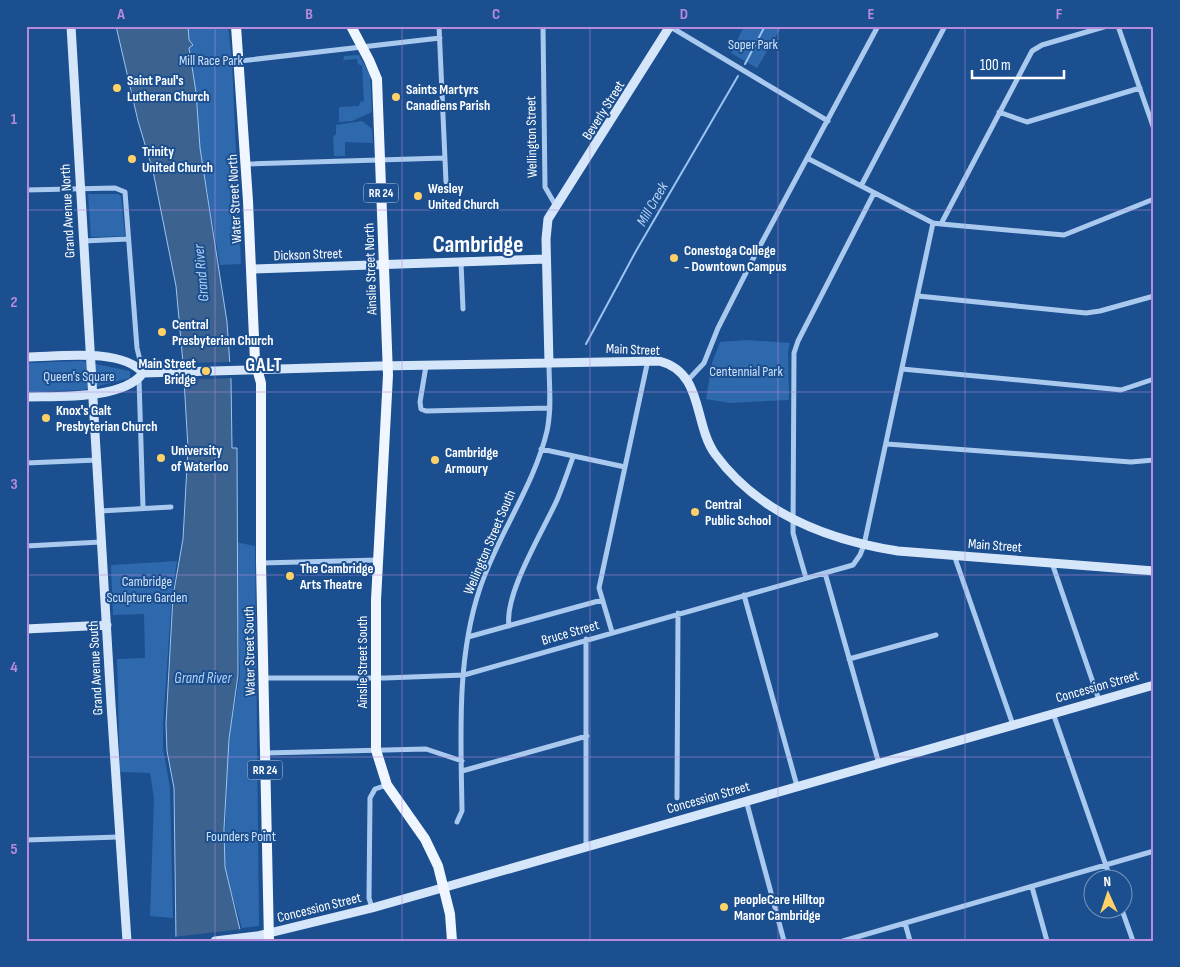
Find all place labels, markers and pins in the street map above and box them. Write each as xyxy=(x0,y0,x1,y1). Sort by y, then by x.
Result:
place label: Saint Paul's Lutheran Church xyxy=(127,72,210,105)
place label: Saints Martyrs Canadiens Parish xyxy=(406,81,490,114)
marker: Saint Paul's Lutheran Church xyxy=(111,82,123,94)
marker: Saints Martyrs Canadiens Parish xyxy=(390,91,402,103)
place label: Trinity United Church xyxy=(142,143,213,176)
marker: Trinity United Church xyxy=(126,153,138,165)
place label: Wesley United Church xyxy=(428,180,499,213)
marker: Wesley United Church xyxy=(412,190,424,202)
place label: Conestoga College - Downtown Campus xyxy=(684,242,787,275)
marker: Conestoga College - Downtown Campus xyxy=(668,252,680,264)
place label: Central Presbyterian Church xyxy=(172,316,273,349)
marker: Central Presbyterian Church xyxy=(156,326,168,338)
place label: Main Street Bridge xyxy=(138,355,196,388)
marker: Main Street Bridge xyxy=(200,365,212,377)
place label: Knox's Galt Presbyterian Church xyxy=(56,402,157,435)
marker: Knox's Galt Presbyterian Church xyxy=(40,412,52,424)
place label: University of Waterloo xyxy=(171,442,229,475)
place label: Cambridge Armoury xyxy=(444,444,498,477)
marker: University of Waterloo xyxy=(155,452,167,464)
marker: Cambridge Armoury xyxy=(429,454,441,466)
place label: Central Public School xyxy=(705,496,771,529)
marker: Central Public School xyxy=(689,506,701,518)
place label: The Cambridge Arts Theatre xyxy=(299,560,374,593)
marker: The Cambridge Arts Theatre xyxy=(284,570,296,582)
place label: peopleCare Hilltop Manor Cambridge xyxy=(734,891,825,924)
marker: peopleCare Hilltop Manor Cambridge xyxy=(718,901,730,913)

